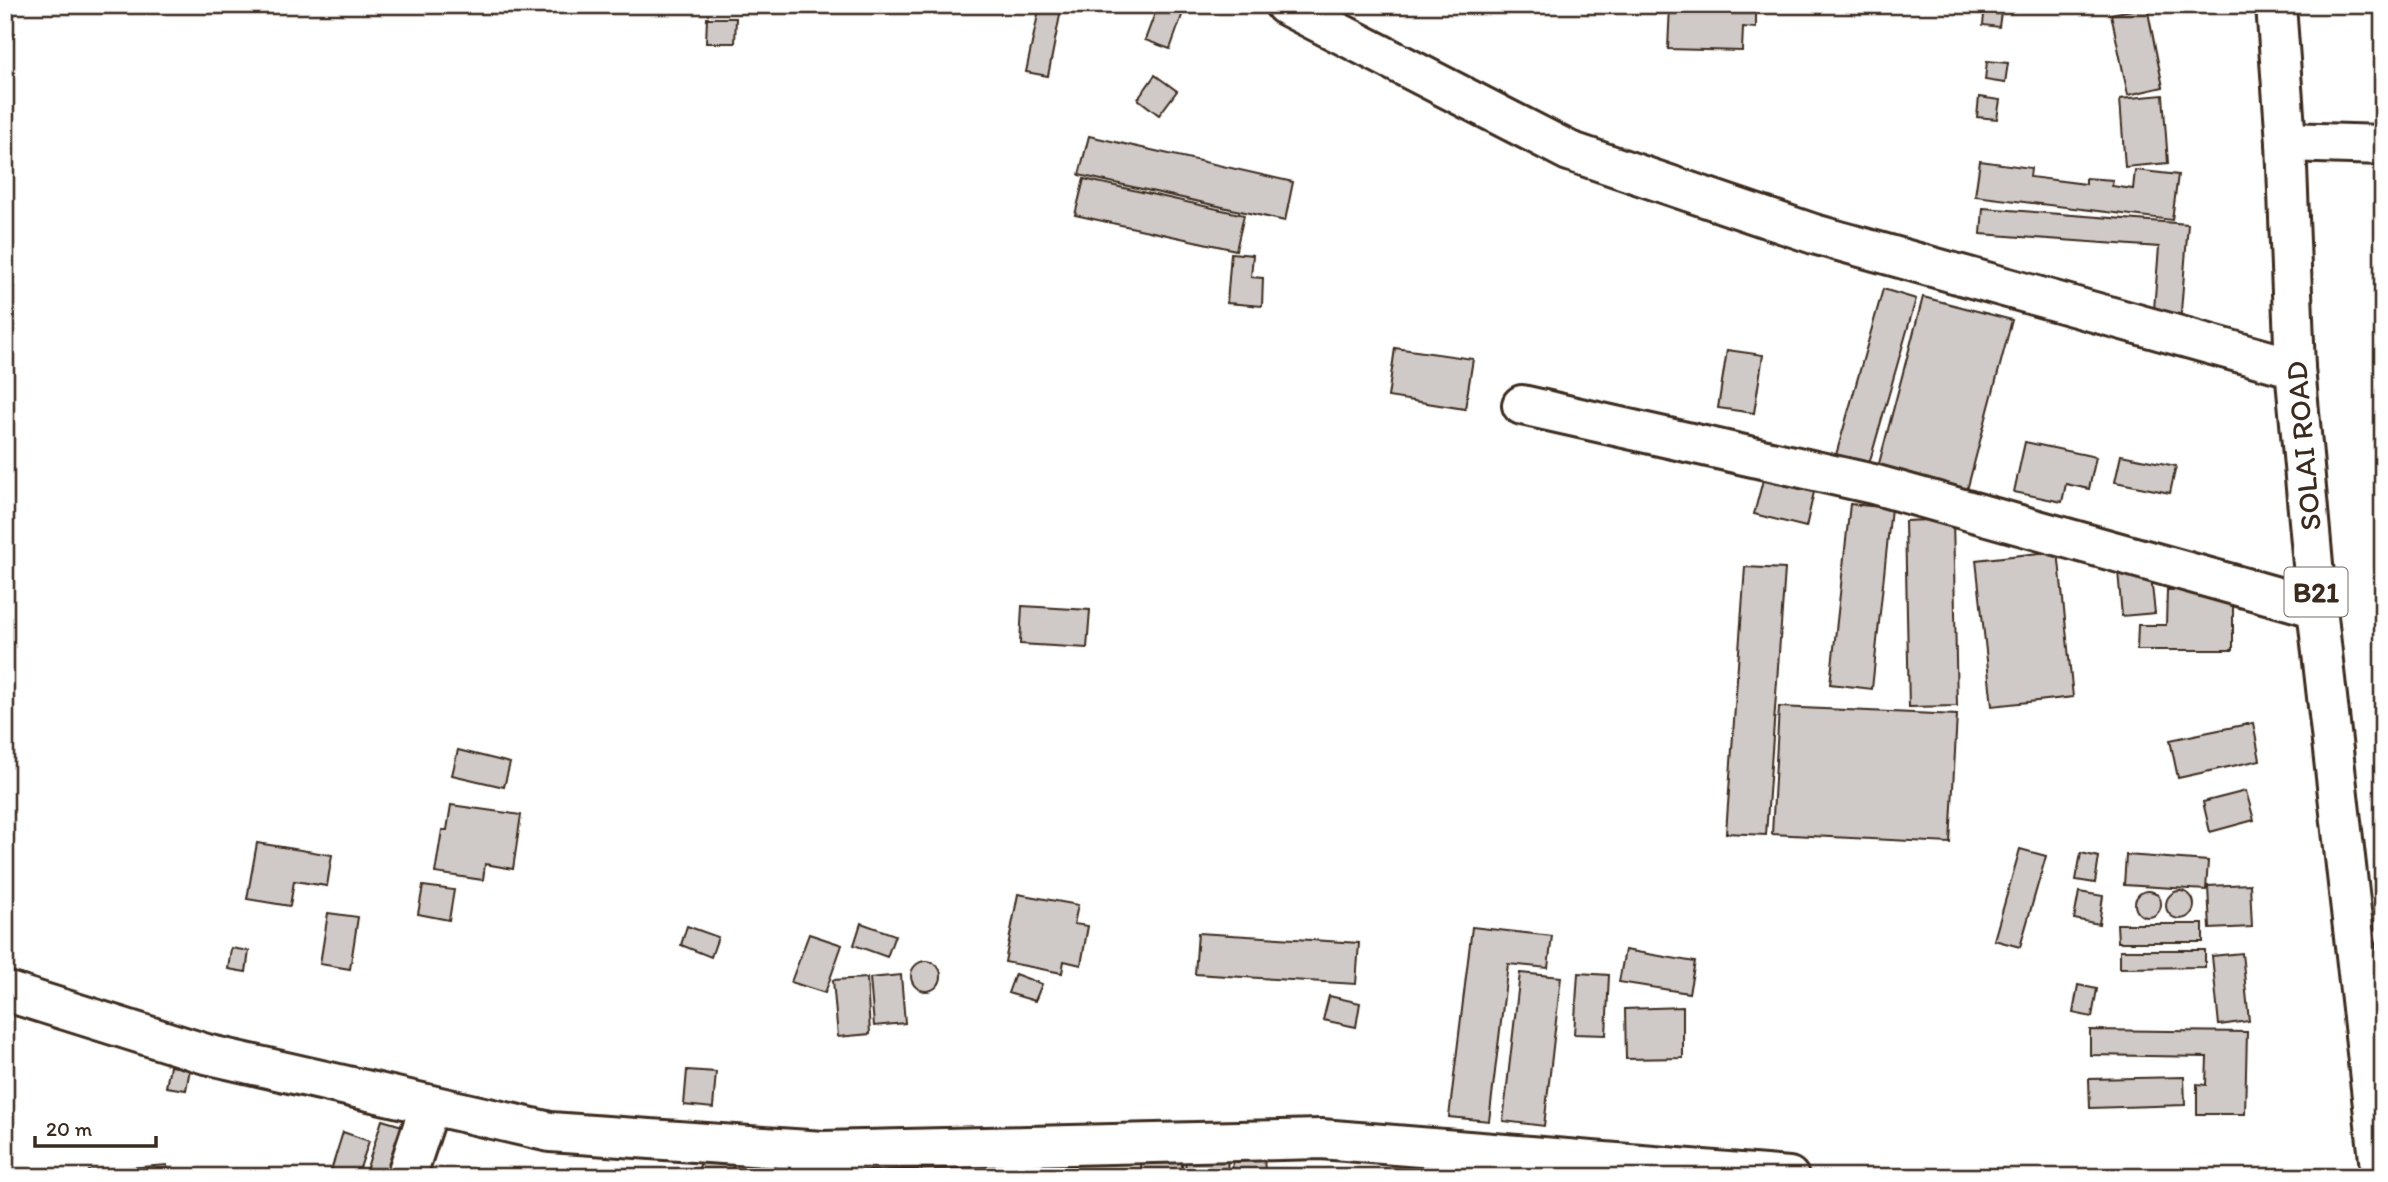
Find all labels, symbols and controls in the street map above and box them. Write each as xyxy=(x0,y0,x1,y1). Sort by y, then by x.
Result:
street label: SOLAI ROAD xyxy=(2277,360,2329,532)
road number: B21 xyxy=(2284,568,2348,616)
scale bar xyxy=(35,1105,156,1149)
text: 20 m xyxy=(46,1116,93,1141)

